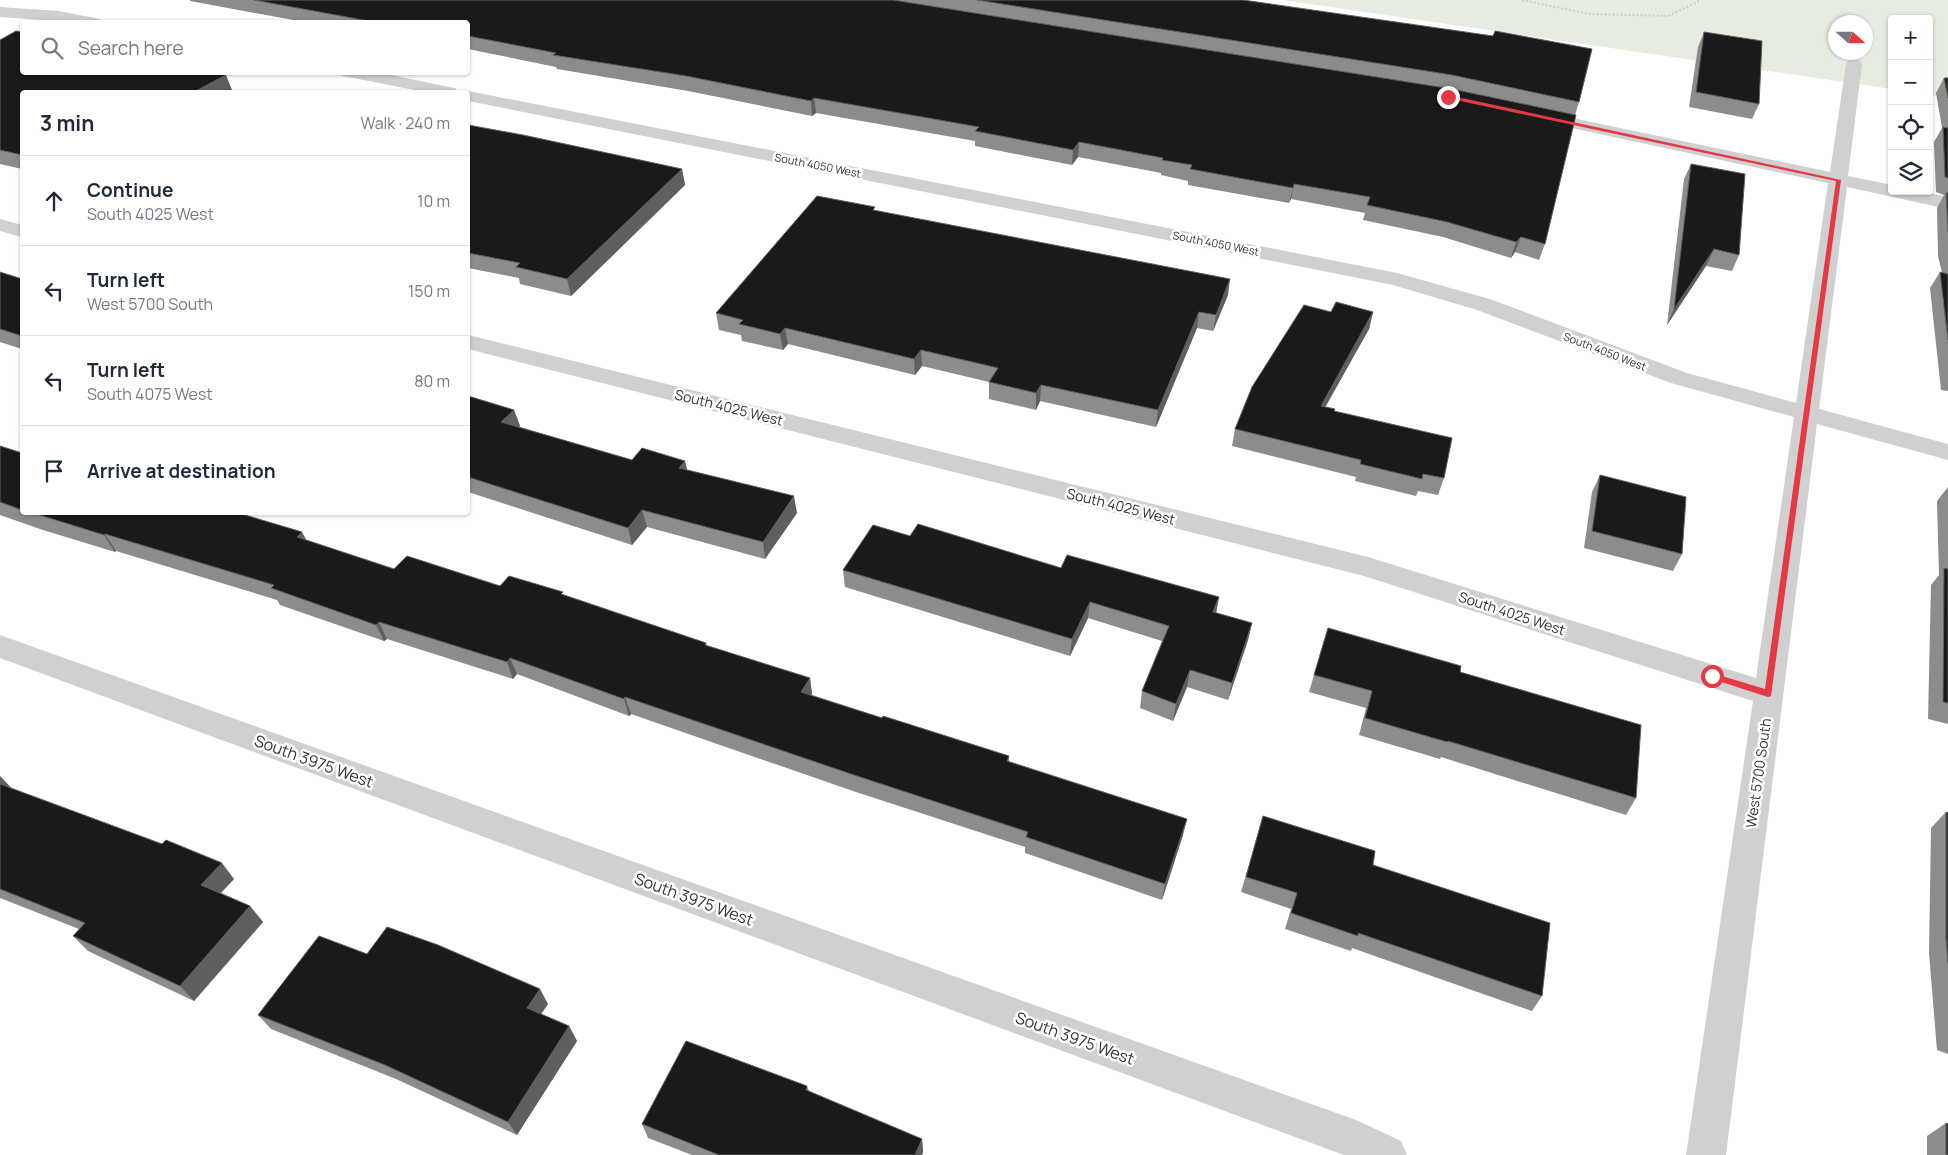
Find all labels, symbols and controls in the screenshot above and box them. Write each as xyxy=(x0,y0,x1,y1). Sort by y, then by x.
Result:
north arrow xyxy=(1828,15,1873,60)
map controls xyxy=(1888,15,1933,195)
button: + xyxy=(1888,15,1933,60)
search box xyxy=(20,20,470,75)
icon: search xyxy=(38,34,66,62)
text: Search here xyxy=(78,35,184,61)
button: − xyxy=(1888,60,1933,105)
route end xyxy=(1437,86,1460,109)
button: locate xyxy=(1888,105,1933,150)
text: 3 min xyxy=(40,109,94,137)
text: Walk · 240 m xyxy=(360,112,450,134)
street label: South 4050 West xyxy=(774,149,862,181)
button: layers xyxy=(1888,150,1933,195)
text: Continue xyxy=(87,177,173,203)
icon: ahead xyxy=(40,187,68,215)
text: 10 m xyxy=(417,190,450,212)
text: South 4025 West xyxy=(87,203,214,225)
street label: South 4050 West xyxy=(1172,227,1260,259)
text: Turn left xyxy=(87,267,165,293)
icon: left xyxy=(40,277,68,305)
text: 150 m xyxy=(408,280,450,302)
text: West 5700 South xyxy=(87,293,213,315)
street label: South 4050 West xyxy=(1561,328,1649,374)
text: Turn left xyxy=(87,357,165,383)
icon: left xyxy=(40,367,68,395)
text: 80 m xyxy=(414,370,450,392)
text: South 4075 West xyxy=(87,383,213,405)
street label: South 4025 West xyxy=(673,384,786,430)
icon: arrive xyxy=(40,457,68,485)
text: Arrive at destination xyxy=(87,458,276,484)
street label: South 4025 West xyxy=(1065,483,1178,529)
street label: South 4025 West xyxy=(1456,587,1568,639)
route start xyxy=(1701,665,1724,688)
street label: West 5700 South xyxy=(1741,717,1775,829)
street label: South 3975 West xyxy=(251,729,377,793)
street label: South 3975 West xyxy=(631,867,757,931)
street label: South 3975 West xyxy=(1012,1006,1138,1070)

